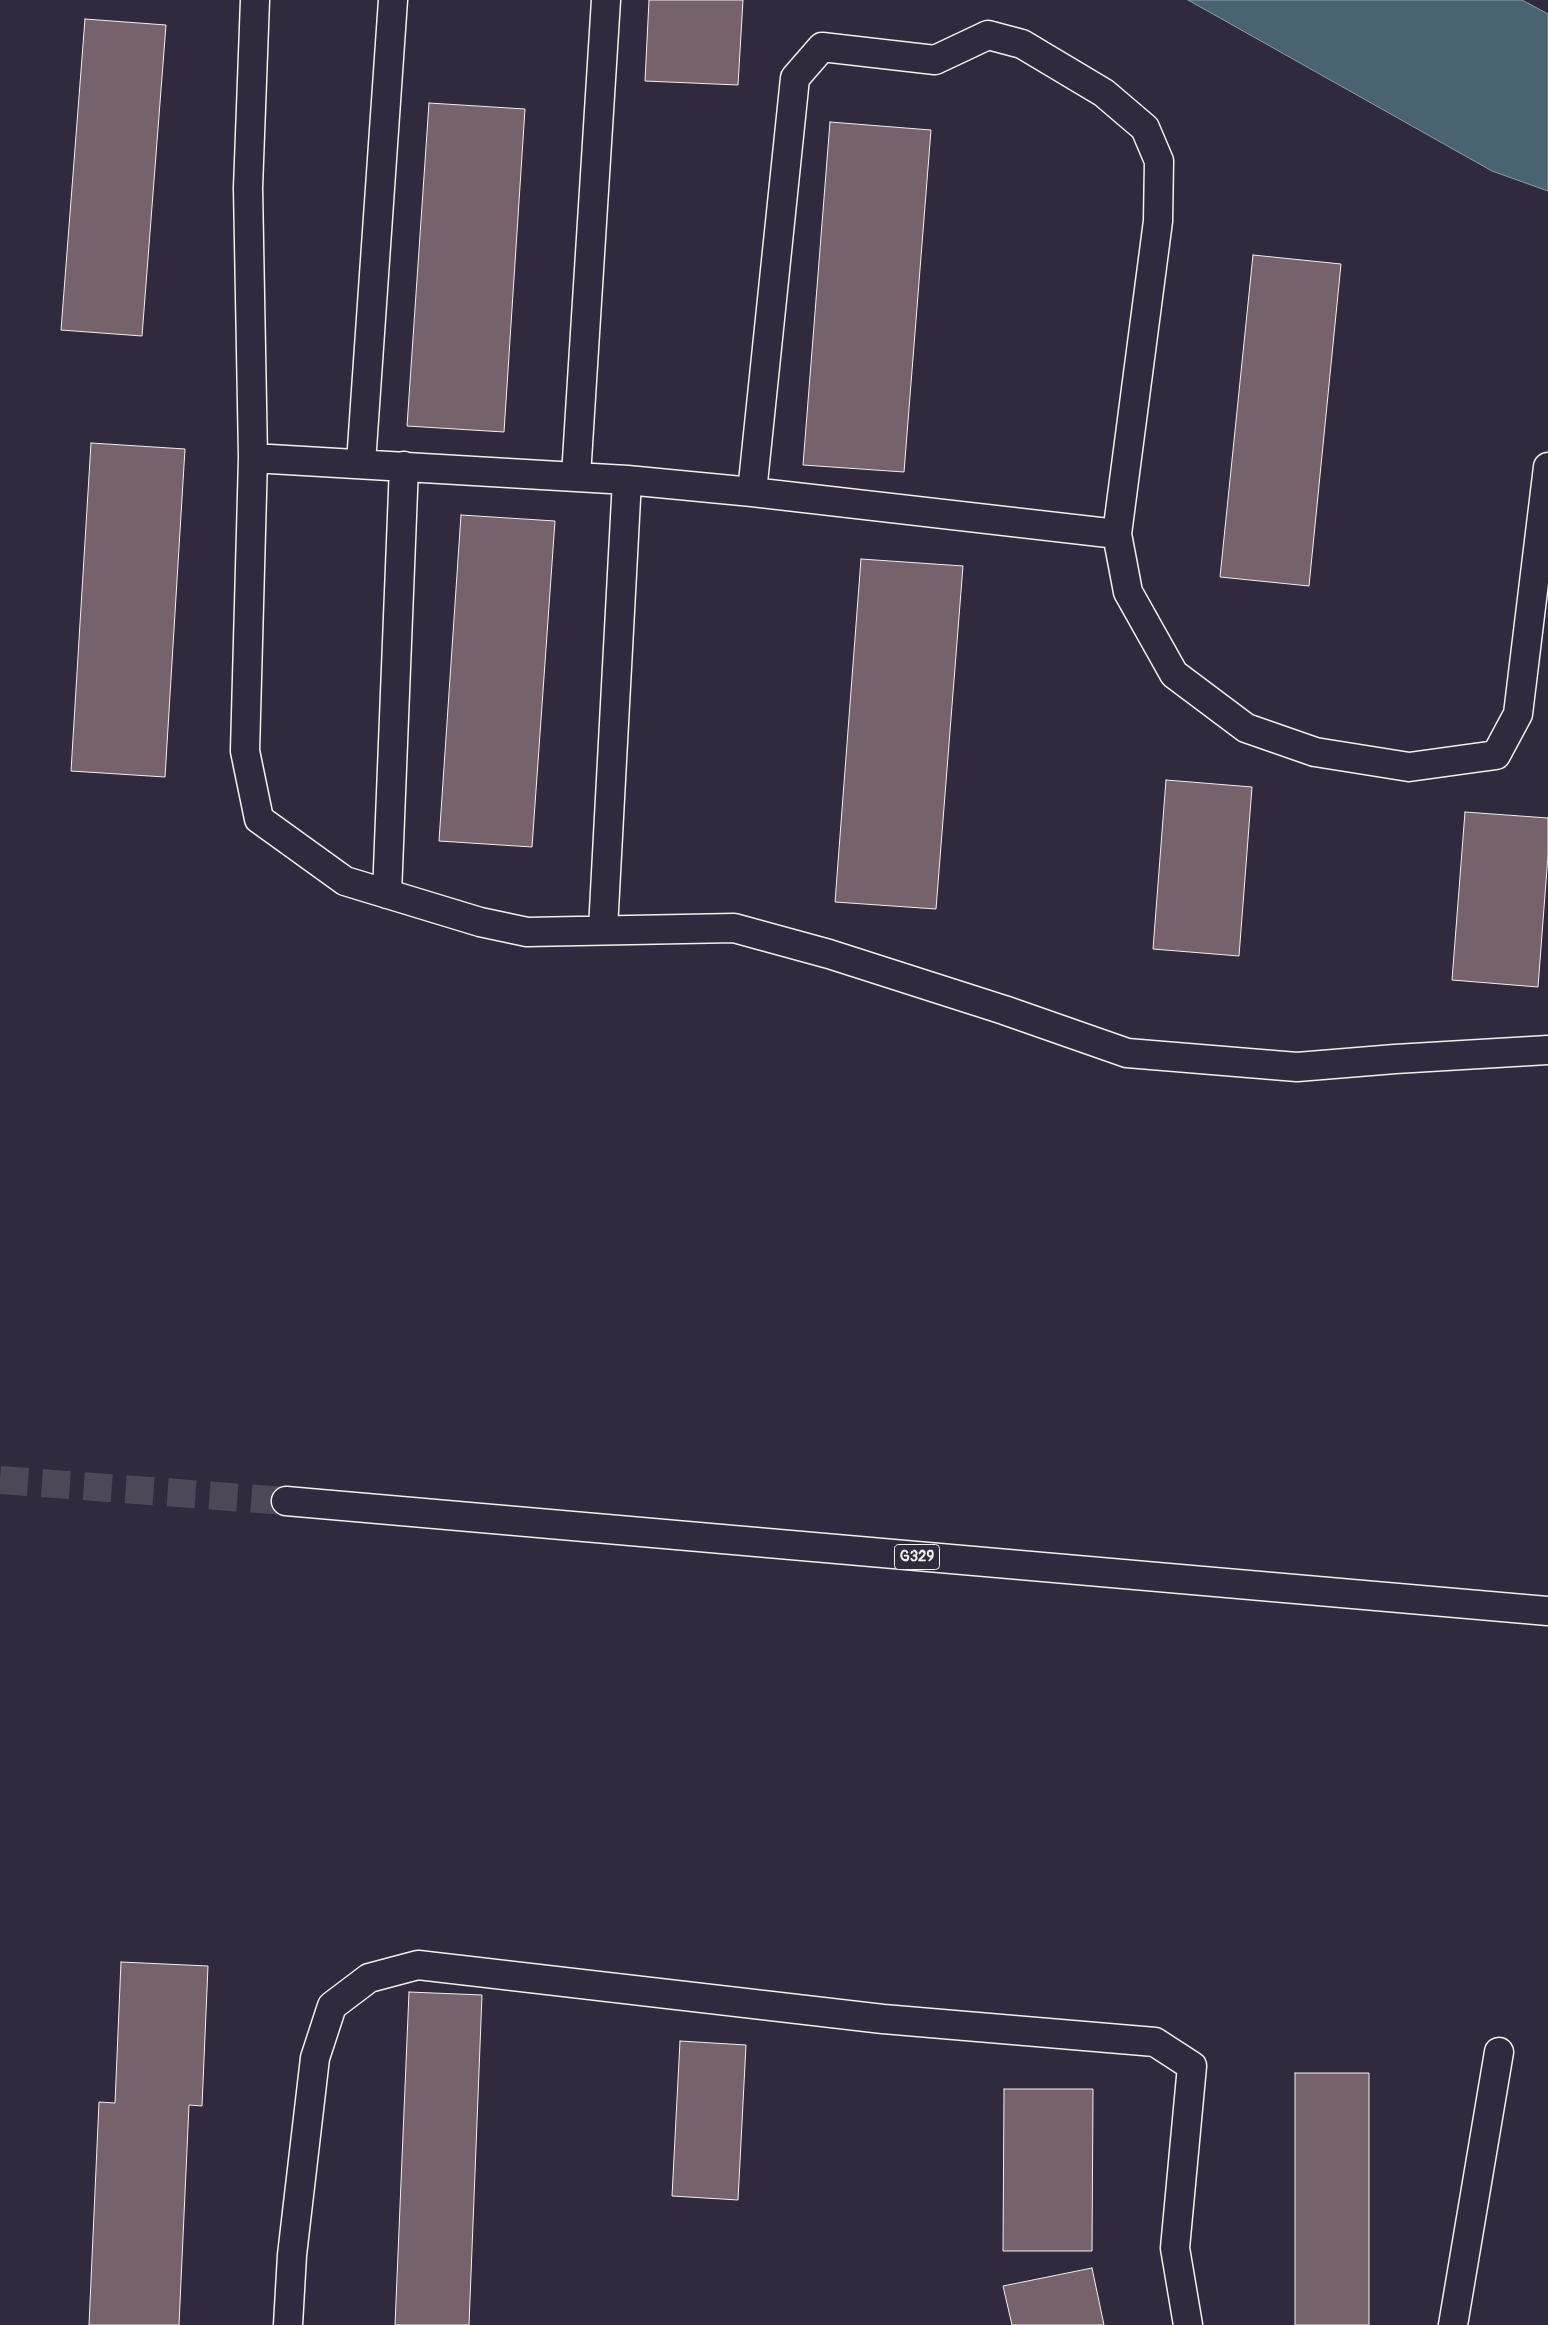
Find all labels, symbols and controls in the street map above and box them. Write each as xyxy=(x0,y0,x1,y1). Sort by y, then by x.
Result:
road number: G329 xyxy=(894,1544,940,1570)

